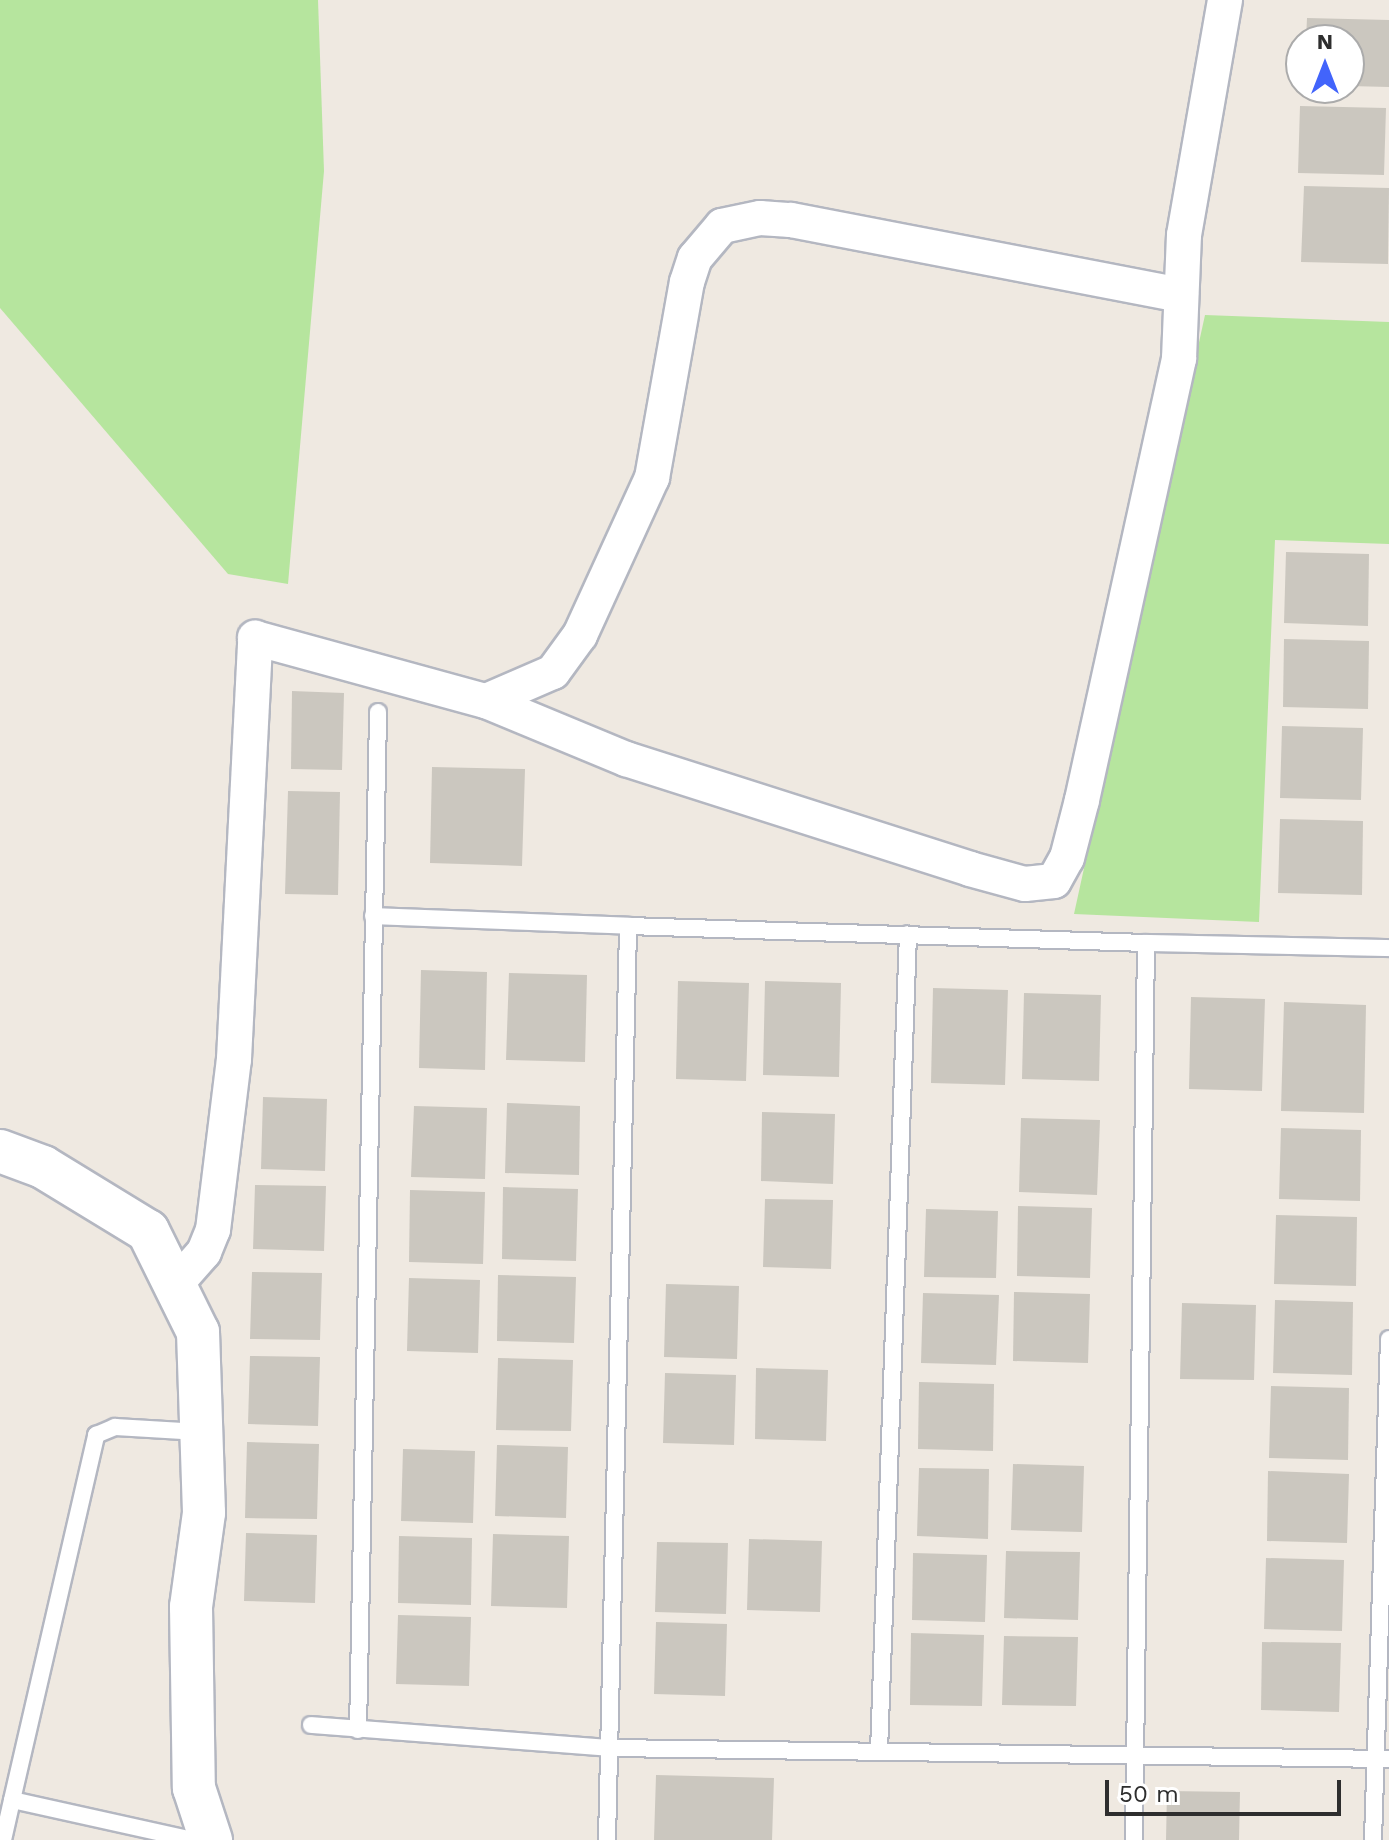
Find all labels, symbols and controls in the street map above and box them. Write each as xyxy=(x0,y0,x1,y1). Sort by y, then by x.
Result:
north arrow xyxy=(1285,24,1365,104)
text: N xyxy=(1317,29,1333,54)
scale bar xyxy=(1109,1764,1345,1814)
text: 50 m xyxy=(1119,1780,1179,1808)

